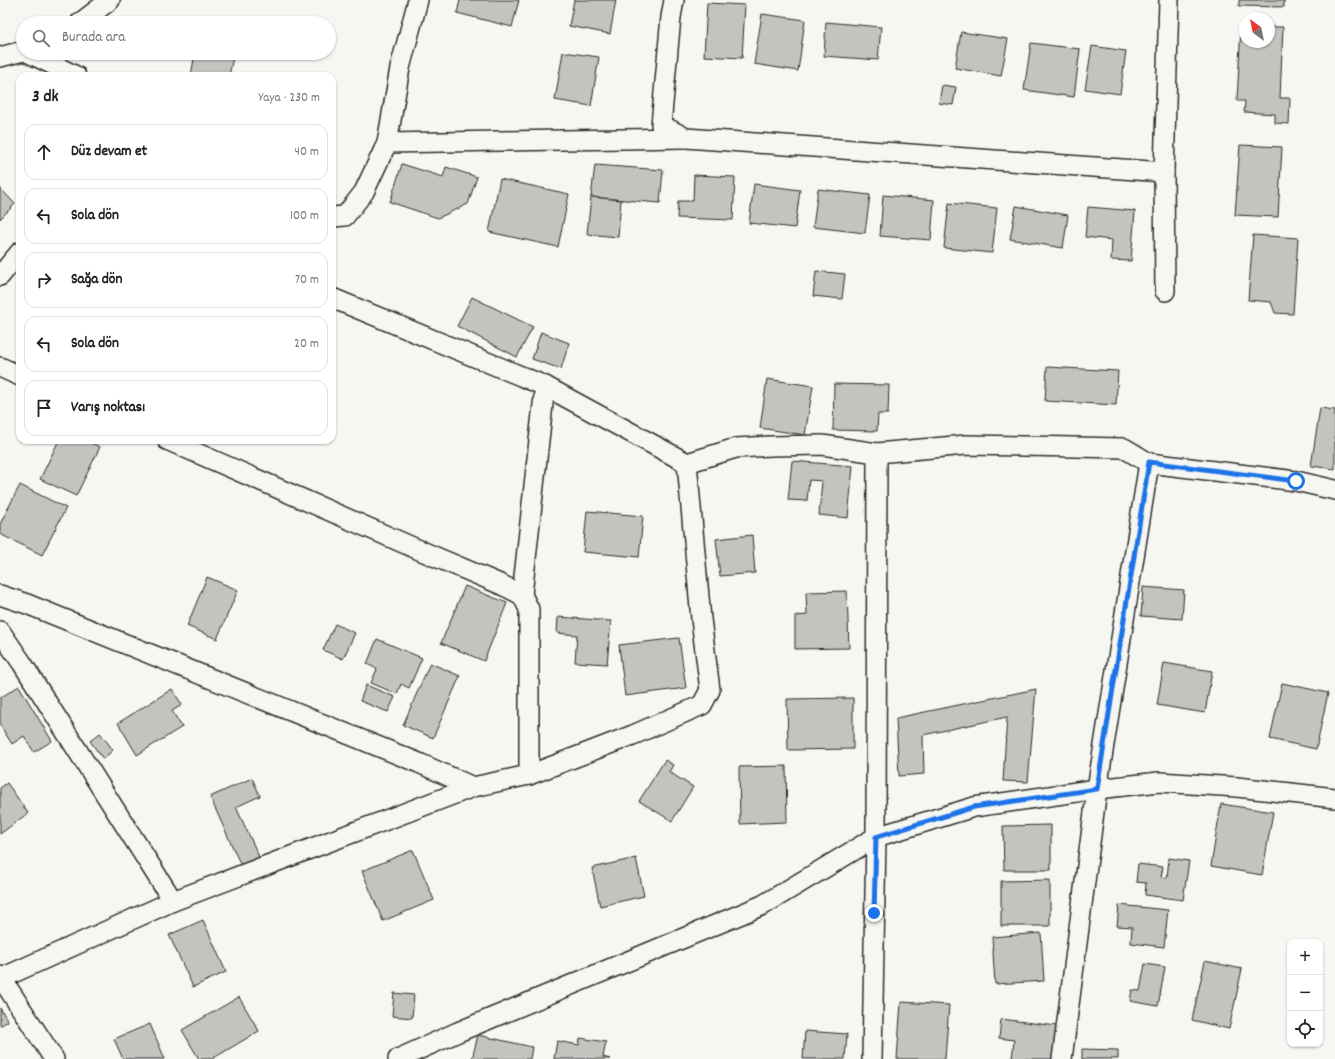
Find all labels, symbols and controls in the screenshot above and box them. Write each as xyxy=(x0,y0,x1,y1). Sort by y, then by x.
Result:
north arrow xyxy=(1239,12,1275,48)
search box xyxy=(16,16,336,60)
icon: search xyxy=(30,27,52,49)
text: Burada ara xyxy=(62,27,125,49)
text: 3 dk xyxy=(32,86,58,110)
text: Yaya · 230 m xyxy=(258,89,320,108)
icon: ahead xyxy=(33,141,55,163)
text: Düz devam et xyxy=(71,141,147,163)
text: 40 m xyxy=(295,143,319,162)
icon: left xyxy=(33,205,55,227)
text: Sola dön xyxy=(71,205,119,227)
text: 100 m xyxy=(290,207,319,226)
icon: right xyxy=(33,269,55,291)
text: Sağa dön xyxy=(71,269,122,291)
text: 70 m xyxy=(295,271,319,290)
icon: left xyxy=(33,333,55,355)
text: Sola dön xyxy=(71,333,119,355)
text: 20 m xyxy=(294,335,319,354)
icon: arrive xyxy=(33,397,55,419)
text: Varış noktası xyxy=(71,397,145,419)
route start xyxy=(1287,472,1305,490)
route end xyxy=(865,904,883,922)
map controls xyxy=(1287,939,1323,1047)
button: + xyxy=(1287,939,1323,975)
button: − xyxy=(1287,975,1323,1011)
button: locate xyxy=(1287,1011,1323,1047)

